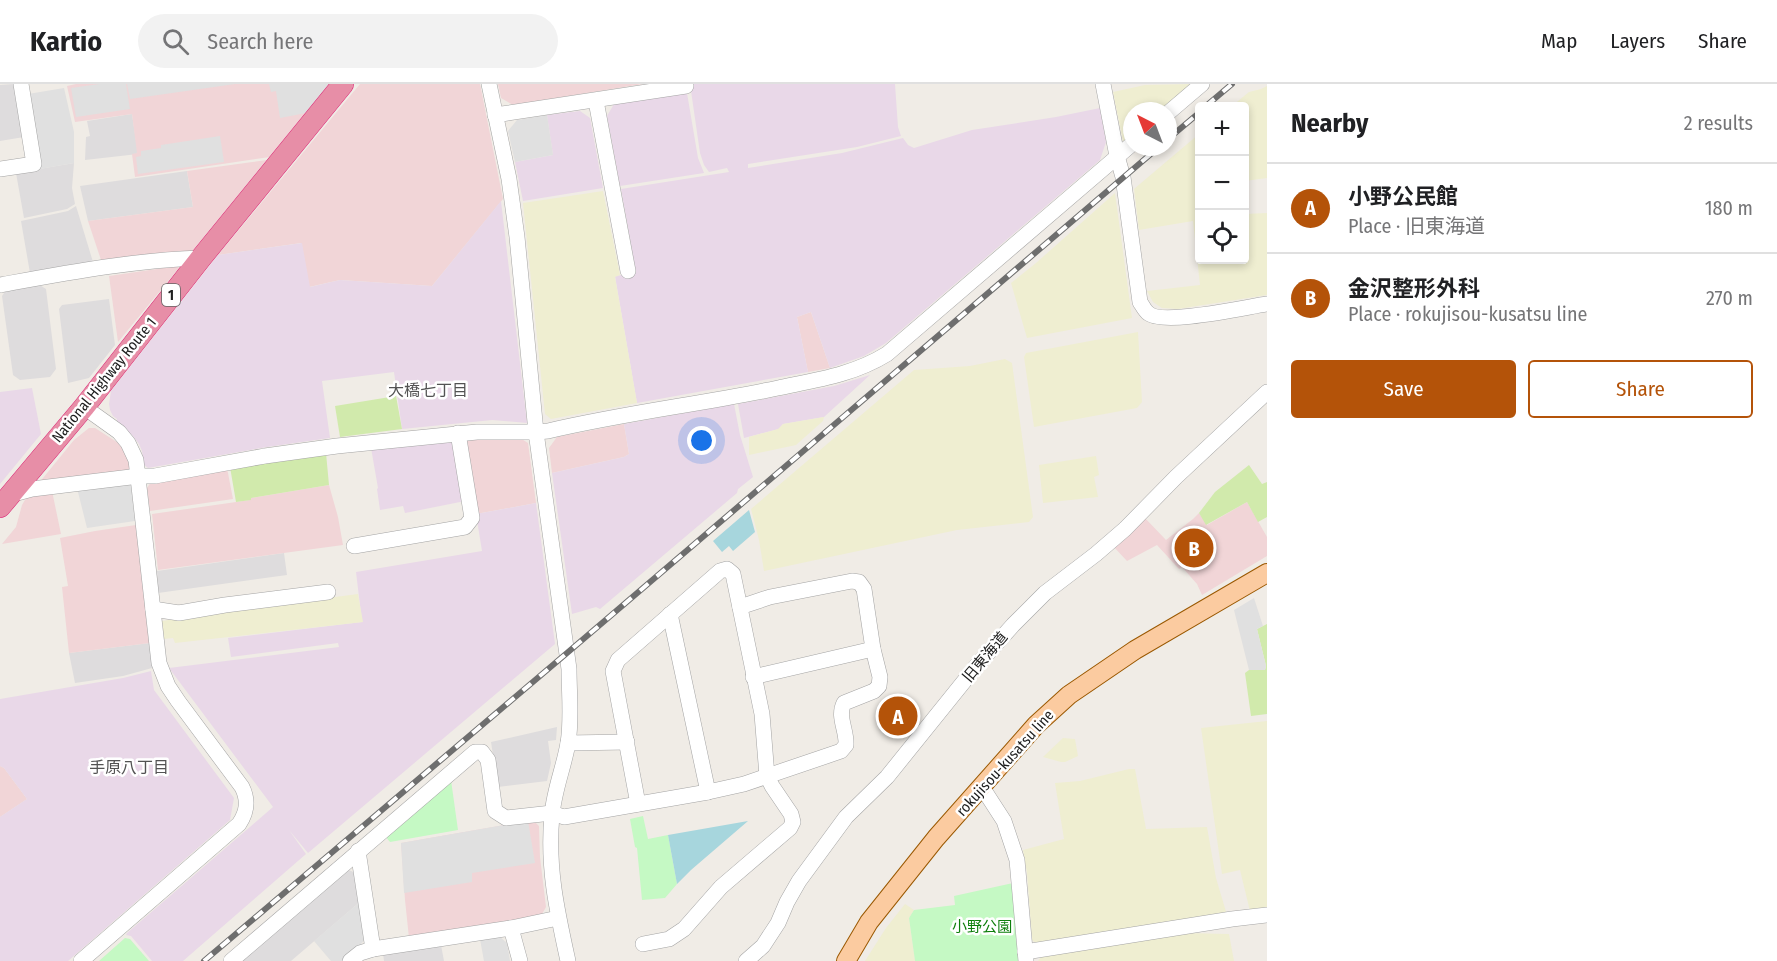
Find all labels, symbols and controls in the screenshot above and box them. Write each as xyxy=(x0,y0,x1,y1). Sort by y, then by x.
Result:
search box xyxy=(138,14,558,68)
text: Kartio xyxy=(30,25,102,58)
icon: search xyxy=(159,25,192,58)
text: Search here xyxy=(207,28,313,55)
text: Map xyxy=(1541,28,1577,54)
text: Layers xyxy=(1610,28,1665,54)
text: Share xyxy=(1698,28,1747,54)
north arrow xyxy=(1123,102,1177,156)
map controls xyxy=(1195,102,1249,264)
button: + xyxy=(1195,102,1249,156)
text: Nearby xyxy=(1291,108,1368,139)
text: 2 results xyxy=(1684,111,1753,135)
button: − xyxy=(1195,156,1249,210)
text: 小野公民館 xyxy=(1348,183,1458,210)
text: A xyxy=(1305,196,1316,220)
text: 180 m xyxy=(1705,196,1753,220)
button: locate xyxy=(1195,210,1249,264)
text: Place · 旧東海道 xyxy=(1348,214,1485,238)
text: 金沢整形外科 xyxy=(1348,275,1480,302)
road number: 1 xyxy=(162,284,180,306)
text: B xyxy=(1305,286,1316,310)
text: 270 m xyxy=(1706,286,1753,310)
text: Place · rokujisou-kusatsu line xyxy=(1348,302,1587,326)
street label: National Highway Route 1 xyxy=(48,314,160,446)
button: Save xyxy=(1291,360,1516,418)
button: Share xyxy=(1528,360,1753,418)
district label: 大橋七丁目 xyxy=(388,381,468,400)
your location xyxy=(687,426,716,455)
pin: B xyxy=(1174,526,1214,570)
street label: 旧東海道 xyxy=(959,628,1011,686)
pin: A xyxy=(878,694,918,738)
street label: rokujisou-kusatsu line xyxy=(953,706,1057,820)
district label: 手原八丁目 xyxy=(89,758,169,777)
park label: 小野公園 xyxy=(952,918,1012,936)

